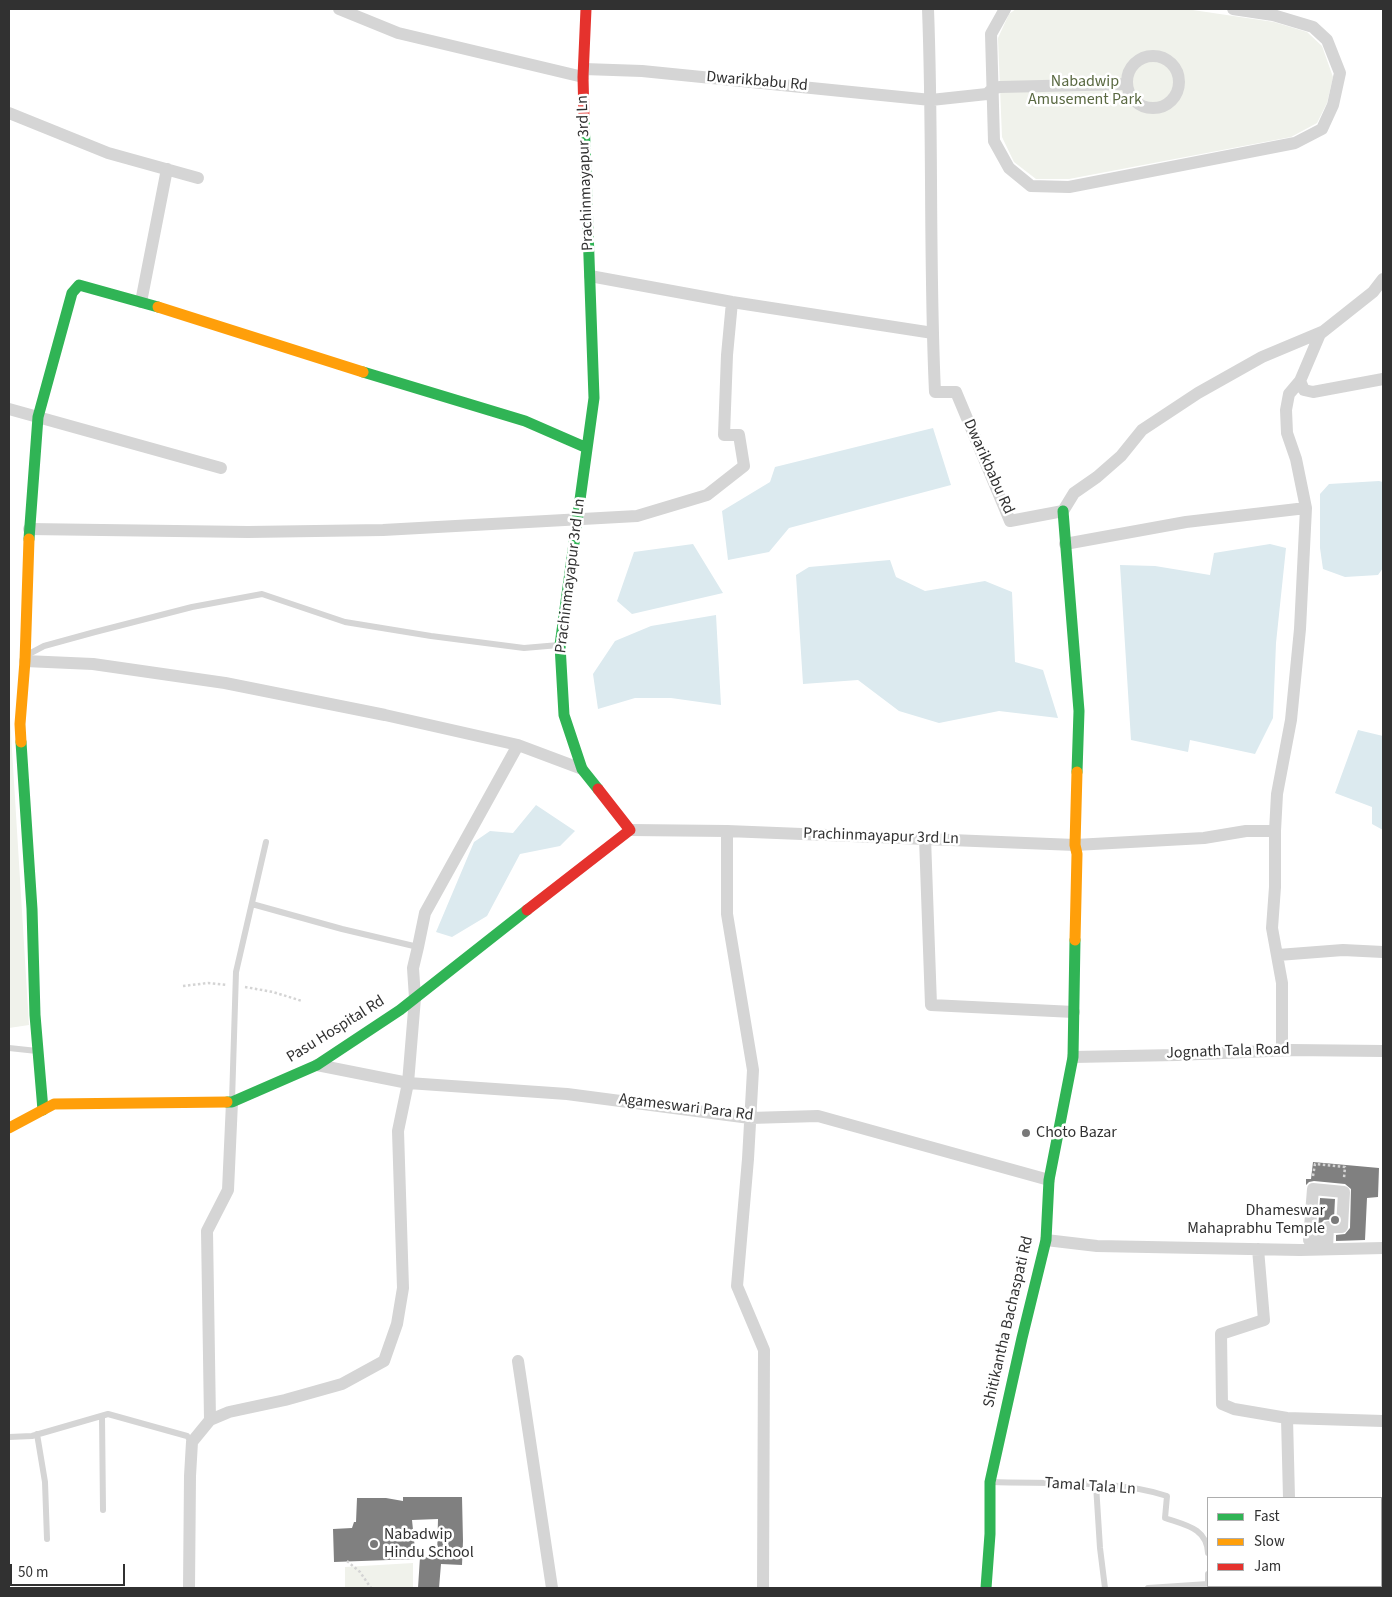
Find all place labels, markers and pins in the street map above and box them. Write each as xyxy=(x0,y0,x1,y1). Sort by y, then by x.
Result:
place label: Choto Bazar xyxy=(1036,1123,1117,1143)
marker: Choto Bazar xyxy=(1020,1127,1032,1139)
place label: Dhameswar Mahaprabhu Temple xyxy=(1187,1201,1325,1239)
marker: Dhameswar Mahaprabhu Temple xyxy=(1329,1214,1341,1226)
place label: Nabadwip Hindu School xyxy=(384,1525,474,1563)
marker: Nabadwip Hindu School xyxy=(368,1538,380,1550)

